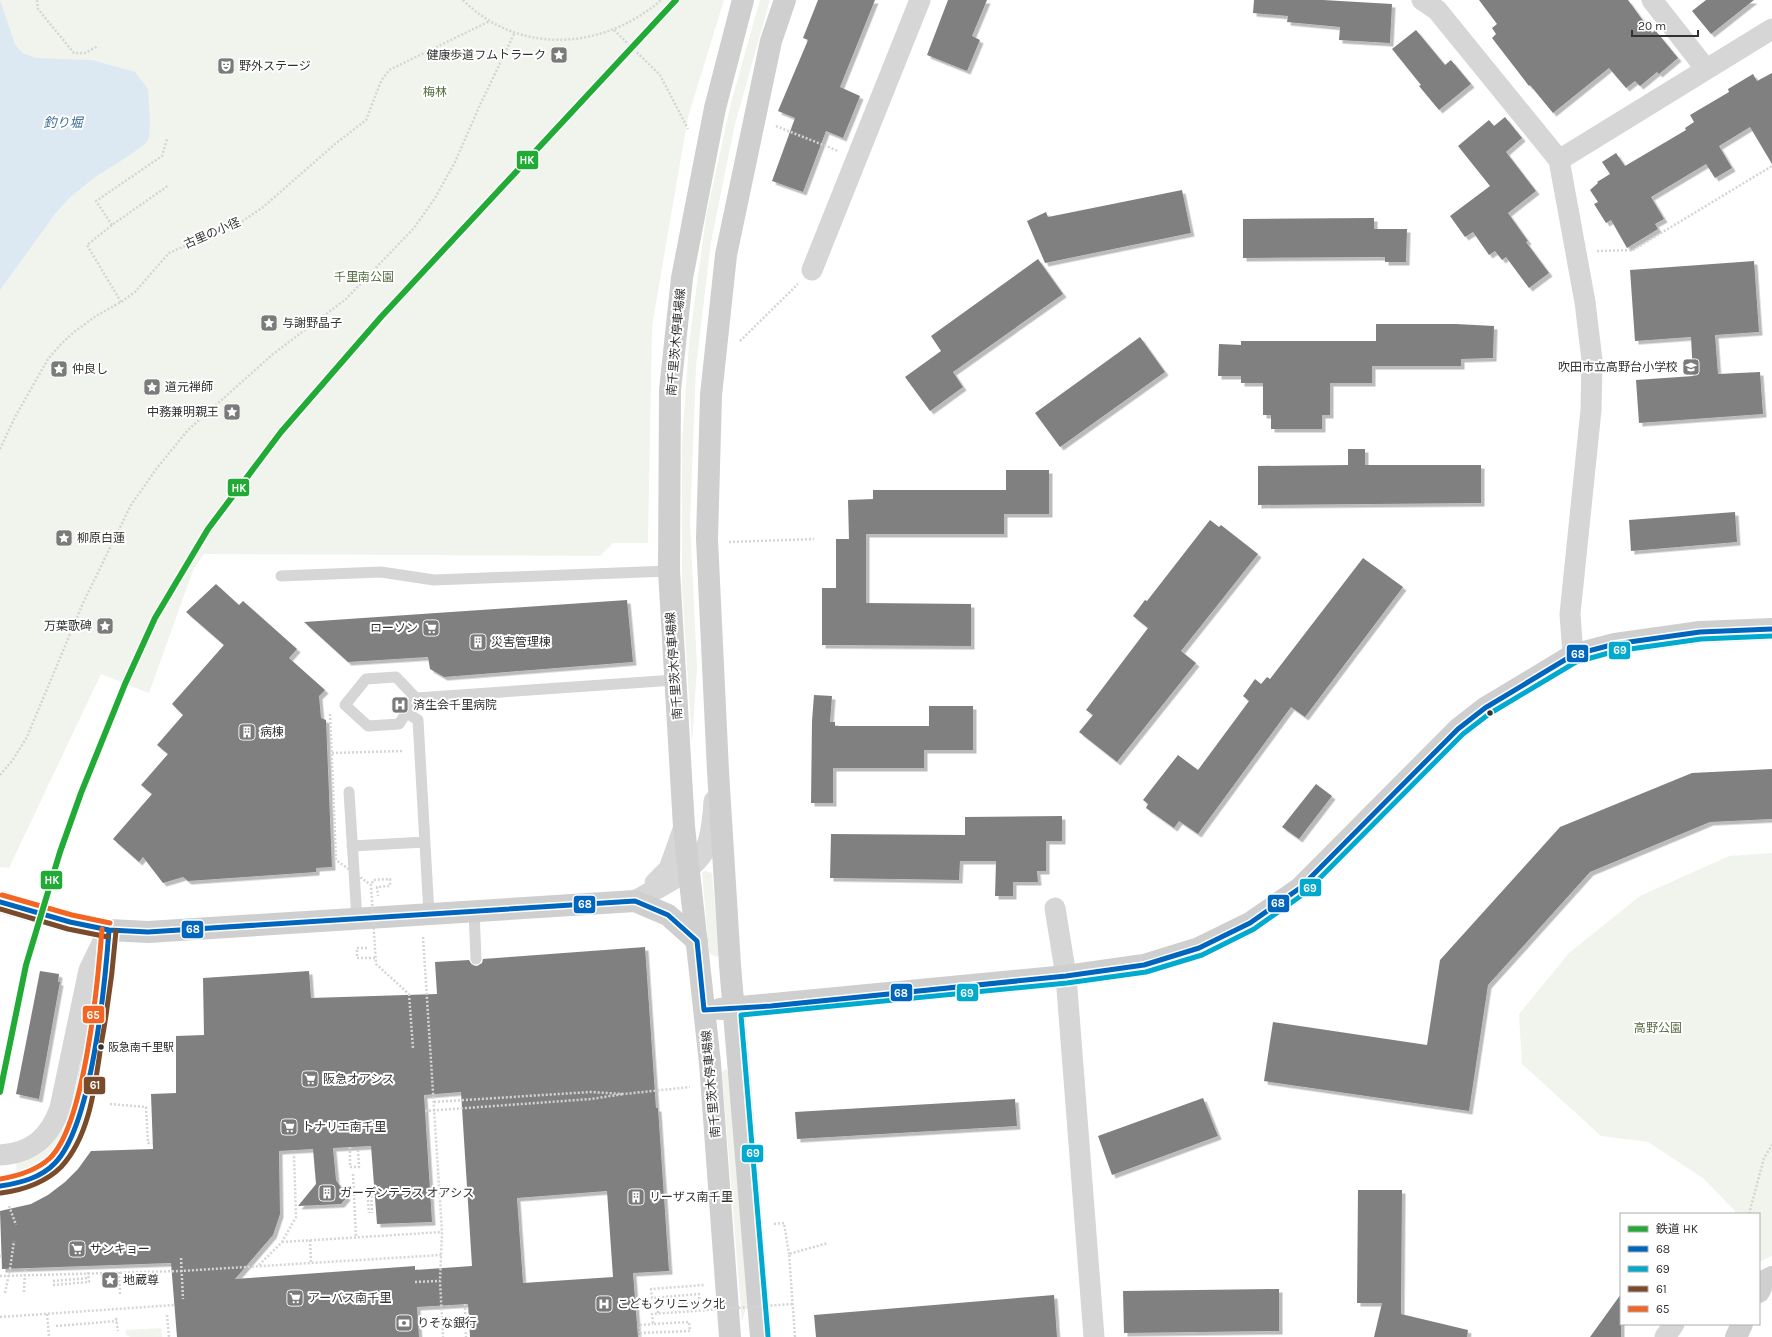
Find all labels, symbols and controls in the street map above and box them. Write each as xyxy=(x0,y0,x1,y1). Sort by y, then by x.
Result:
scale bar xyxy=(1632,12,1698,38)
text: 20 m xyxy=(1638,19,1666,33)
place icon: 健康歩道フムトラーク xyxy=(549,45,569,65)
place label: 健康歩道フムトラーク xyxy=(426,48,546,62)
theatre icon: 野外ステージ xyxy=(216,56,236,76)
place label: 野外ステージ xyxy=(239,59,311,73)
park label: 梅林 xyxy=(423,85,447,99)
water label: 釣り堀 xyxy=(43,115,84,130)
line badge: HK xyxy=(516,150,539,170)
text: HK xyxy=(520,154,535,167)
street label: 古里の小径 xyxy=(182,215,242,251)
park label: 千里南公園 xyxy=(334,270,394,284)
street label: 南千里茨木停車場線 xyxy=(664,288,688,396)
place icon: 与謝野晶子 xyxy=(259,313,279,333)
place label: 与謝野晶子 xyxy=(282,316,342,330)
school or university icon: 吹田市立高野台小学校 xyxy=(1681,357,1701,377)
place icon: 仲良し xyxy=(49,359,69,379)
place label: 吹田市立高野台小学校 xyxy=(1558,360,1678,374)
place label: 仲良し xyxy=(72,362,108,376)
place icon: 道元禅師 xyxy=(142,377,162,397)
place label: 道元禅師 xyxy=(165,380,213,394)
place icon: 中務兼明親王 xyxy=(222,402,242,422)
place label: 中務兼明親王 xyxy=(147,405,219,419)
line badge: HK xyxy=(227,478,250,497)
text: HK xyxy=(232,482,247,495)
place icon: 柳原白蓮 xyxy=(54,528,74,548)
place label: 柳原白蓮 xyxy=(77,531,125,545)
street label: 南千里茨木停車場線 xyxy=(663,612,685,720)
place icon: 万葉歌碑 xyxy=(95,616,115,636)
supermarket icon: ローソン xyxy=(421,618,441,638)
place label: 万葉歌碑 xyxy=(44,619,92,633)
place label: ローソン xyxy=(370,621,418,635)
building icon: 災害管理棟 xyxy=(468,632,488,652)
place label: 災害管理棟 xyxy=(491,635,551,649)
line badge: 69 xyxy=(1608,641,1631,660)
line badge: 68 xyxy=(1566,644,1589,663)
text: 69 xyxy=(1613,644,1627,657)
text: 68 xyxy=(1571,648,1585,661)
hospital icon: 済生会千里病院 xyxy=(390,695,410,715)
place label: 済生会千里病院 xyxy=(413,698,497,712)
unlabelled marker xyxy=(1485,708,1495,718)
building icon: 病棟 xyxy=(237,722,257,742)
place label: 病棟 xyxy=(260,725,284,739)
line badge: HK xyxy=(40,870,63,890)
text: HK xyxy=(45,874,60,887)
line badge: 69 xyxy=(1299,878,1322,897)
text: 69 xyxy=(1303,882,1317,895)
line badge: 68 xyxy=(1267,894,1290,913)
line badge: 68 xyxy=(573,895,596,914)
text: 68 xyxy=(1271,897,1285,910)
text: 68 xyxy=(578,898,592,911)
line badge: 68 xyxy=(181,920,204,939)
text: 68 xyxy=(186,923,200,936)
line badge: 68 xyxy=(890,983,913,1002)
line badge: 69 xyxy=(956,983,979,1002)
text: 68 xyxy=(894,987,908,1000)
text: 69 xyxy=(960,987,974,1000)
line badge: 65 xyxy=(82,1005,105,1024)
text: 65 xyxy=(86,1009,100,1022)
park label: 高野公園 xyxy=(1634,1021,1682,1035)
street label: 南千里茨木停車場線 xyxy=(699,1030,723,1138)
place label: 阪急南千里駅 xyxy=(108,1041,174,1054)
marker: 阪急南千里駅 xyxy=(96,1042,106,1052)
supermarket icon: 阪急オアシス xyxy=(300,1069,320,1089)
place label: 阪急オアシス xyxy=(323,1072,395,1086)
line badge: 61 xyxy=(83,1076,106,1095)
text: 61 xyxy=(90,1079,100,1092)
supermarket icon: トナリエ南千里 xyxy=(279,1117,299,1137)
place label: トナリエ南千里 xyxy=(302,1120,386,1134)
line badge: 69 xyxy=(741,1144,764,1163)
text: 69 xyxy=(746,1147,760,1160)
building icon: ガーデンテラス オアシス xyxy=(317,1183,337,1203)
place label: ガーデンテラス オアシス xyxy=(340,1186,474,1200)
building icon: リーザス南千里 xyxy=(626,1187,646,1207)
place label: リーザス南千里 xyxy=(649,1190,733,1204)
legend xyxy=(1620,1213,1760,1325)
text: 鉄道 HK xyxy=(1656,1222,1699,1236)
supermarket icon: サンキョー xyxy=(67,1239,87,1259)
place label: サンキョー xyxy=(90,1242,150,1256)
text: 68 xyxy=(1656,1242,1670,1256)
text: 69 xyxy=(1656,1262,1670,1276)
place icon: 地蔵尊 xyxy=(100,1270,120,1290)
place label: 地蔵尊 xyxy=(123,1273,159,1287)
text: 61 xyxy=(1656,1282,1667,1296)
supermarket icon: アーバス南千里 xyxy=(285,1288,305,1308)
place label: アーバス南千里 xyxy=(308,1291,391,1305)
hospital icon: こどもクリニック北 xyxy=(594,1294,614,1314)
place label: こどもクリニック北 xyxy=(617,1297,725,1311)
text: 65 xyxy=(1656,1302,1670,1316)
bank icon: りそな銀行 xyxy=(394,1313,414,1333)
place label: りそな銀行 xyxy=(417,1316,477,1330)

